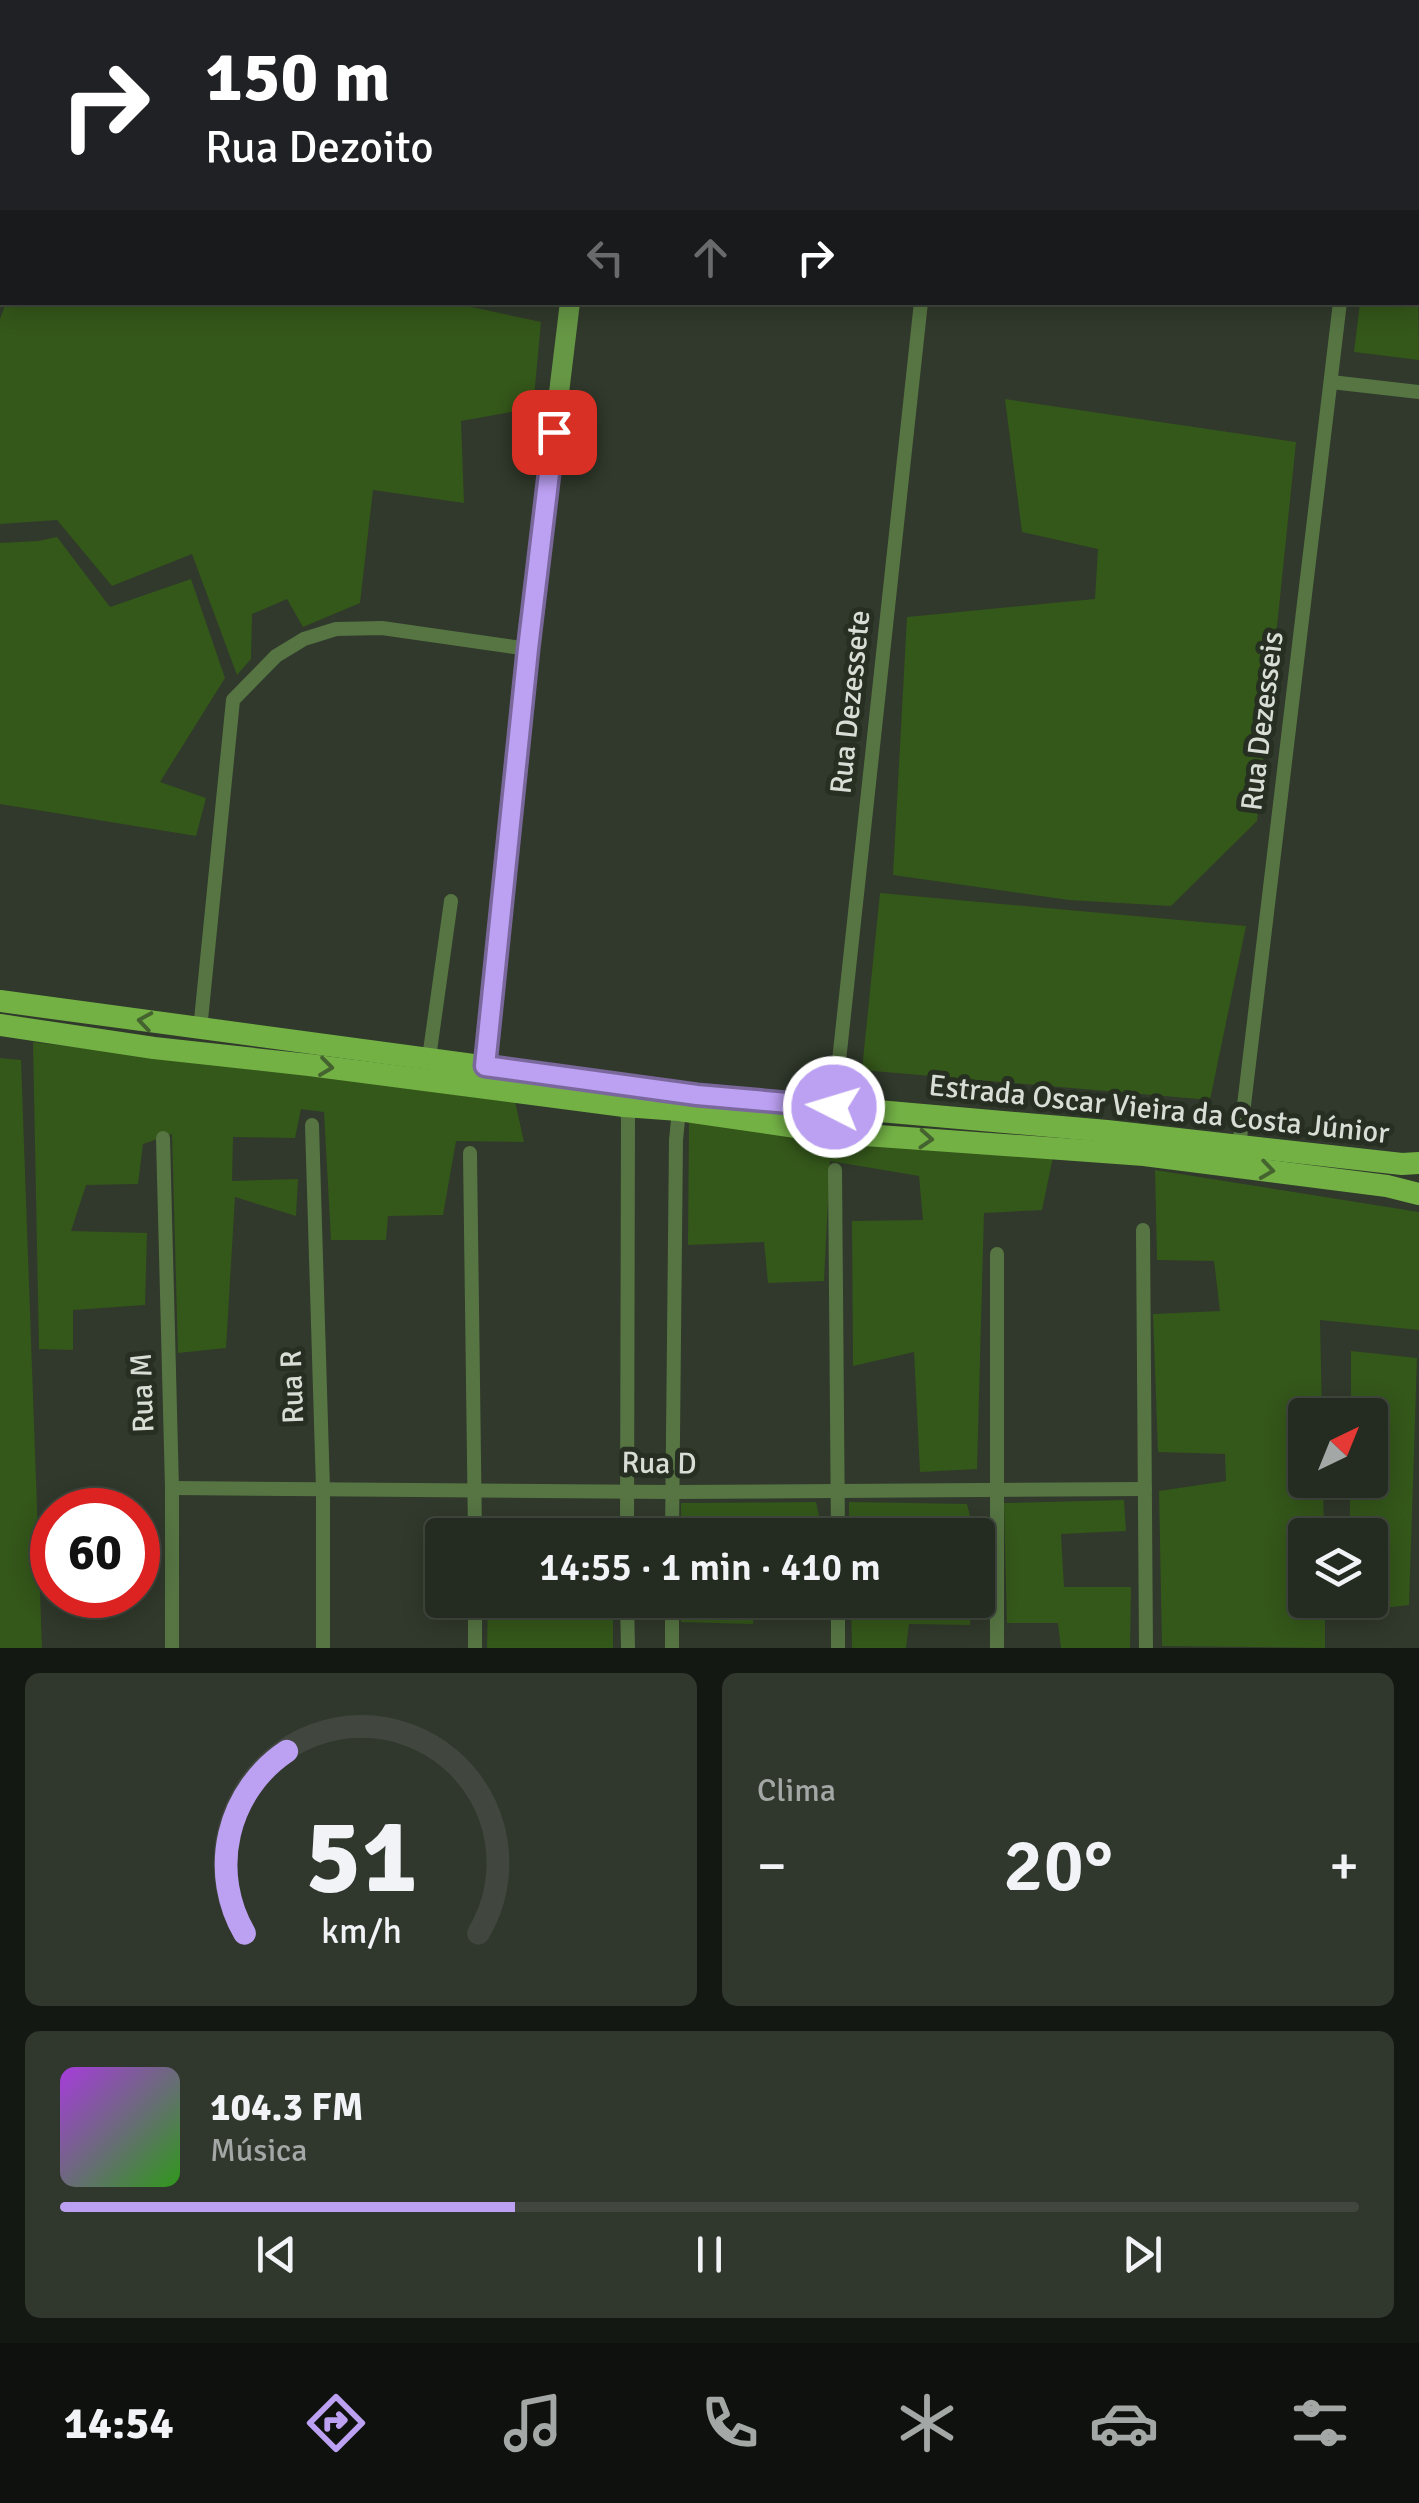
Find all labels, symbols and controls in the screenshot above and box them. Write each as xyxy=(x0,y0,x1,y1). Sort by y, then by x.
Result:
text: 150 m xyxy=(205,34,390,120)
icon: right xyxy=(40,40,170,170)
text: Rua Dezoito xyxy=(205,120,434,175)
icon: left xyxy=(578,230,633,285)
icon: ahead xyxy=(683,230,738,285)
icon: right xyxy=(788,230,843,285)
pin xyxy=(512,390,597,475)
icon: arrive xyxy=(527,405,582,460)
street label: Rua Dezessete xyxy=(822,608,879,796)
street label: Rua Dezesseis xyxy=(1233,629,1292,813)
one-way arrow xyxy=(137,1011,154,1032)
position arrow xyxy=(782,1055,886,1159)
one-way arrow xyxy=(318,1056,334,1077)
street label: Estrada Oscar Vieira da Costa Júnior xyxy=(927,1067,1391,1152)
one-way arrow xyxy=(919,1128,935,1149)
one-way arrow xyxy=(1258,1158,1275,1179)
street label: Rua R xyxy=(273,1350,312,1424)
street label: Rua M xyxy=(123,1352,162,1434)
north arrow xyxy=(1288,1398,1388,1498)
map controls xyxy=(1288,1398,1388,1618)
street label: Rua D xyxy=(621,1444,697,1483)
speed limit sign: 60 xyxy=(30,1488,160,1618)
button: layers xyxy=(1288,1518,1388,1618)
text: 14:55 · 1 min · 410 m xyxy=(539,1544,881,1591)
text: Clima xyxy=(757,1771,836,1810)
text: 51 xyxy=(305,1793,417,1921)
text: 20° xyxy=(1003,1819,1113,1912)
text: − xyxy=(757,1832,787,1900)
text: + xyxy=(1329,1832,1359,1900)
text: km/h xyxy=(321,1909,401,1953)
text: 104.3 FM xyxy=(210,2084,363,2131)
text: Música xyxy=(210,2131,307,2170)
icon: previous xyxy=(249,2227,304,2282)
icon: pause xyxy=(682,2227,737,2282)
icon: next xyxy=(1115,2227,1170,2282)
icon: directions xyxy=(301,2388,371,2458)
icon: music xyxy=(498,2388,568,2458)
icon: phone xyxy=(695,2388,765,2458)
icon: climate xyxy=(892,2388,962,2458)
icon: car xyxy=(1089,2388,1159,2458)
icon: filters xyxy=(1285,2388,1355,2458)
text: 14:54 xyxy=(63,2396,174,2451)

